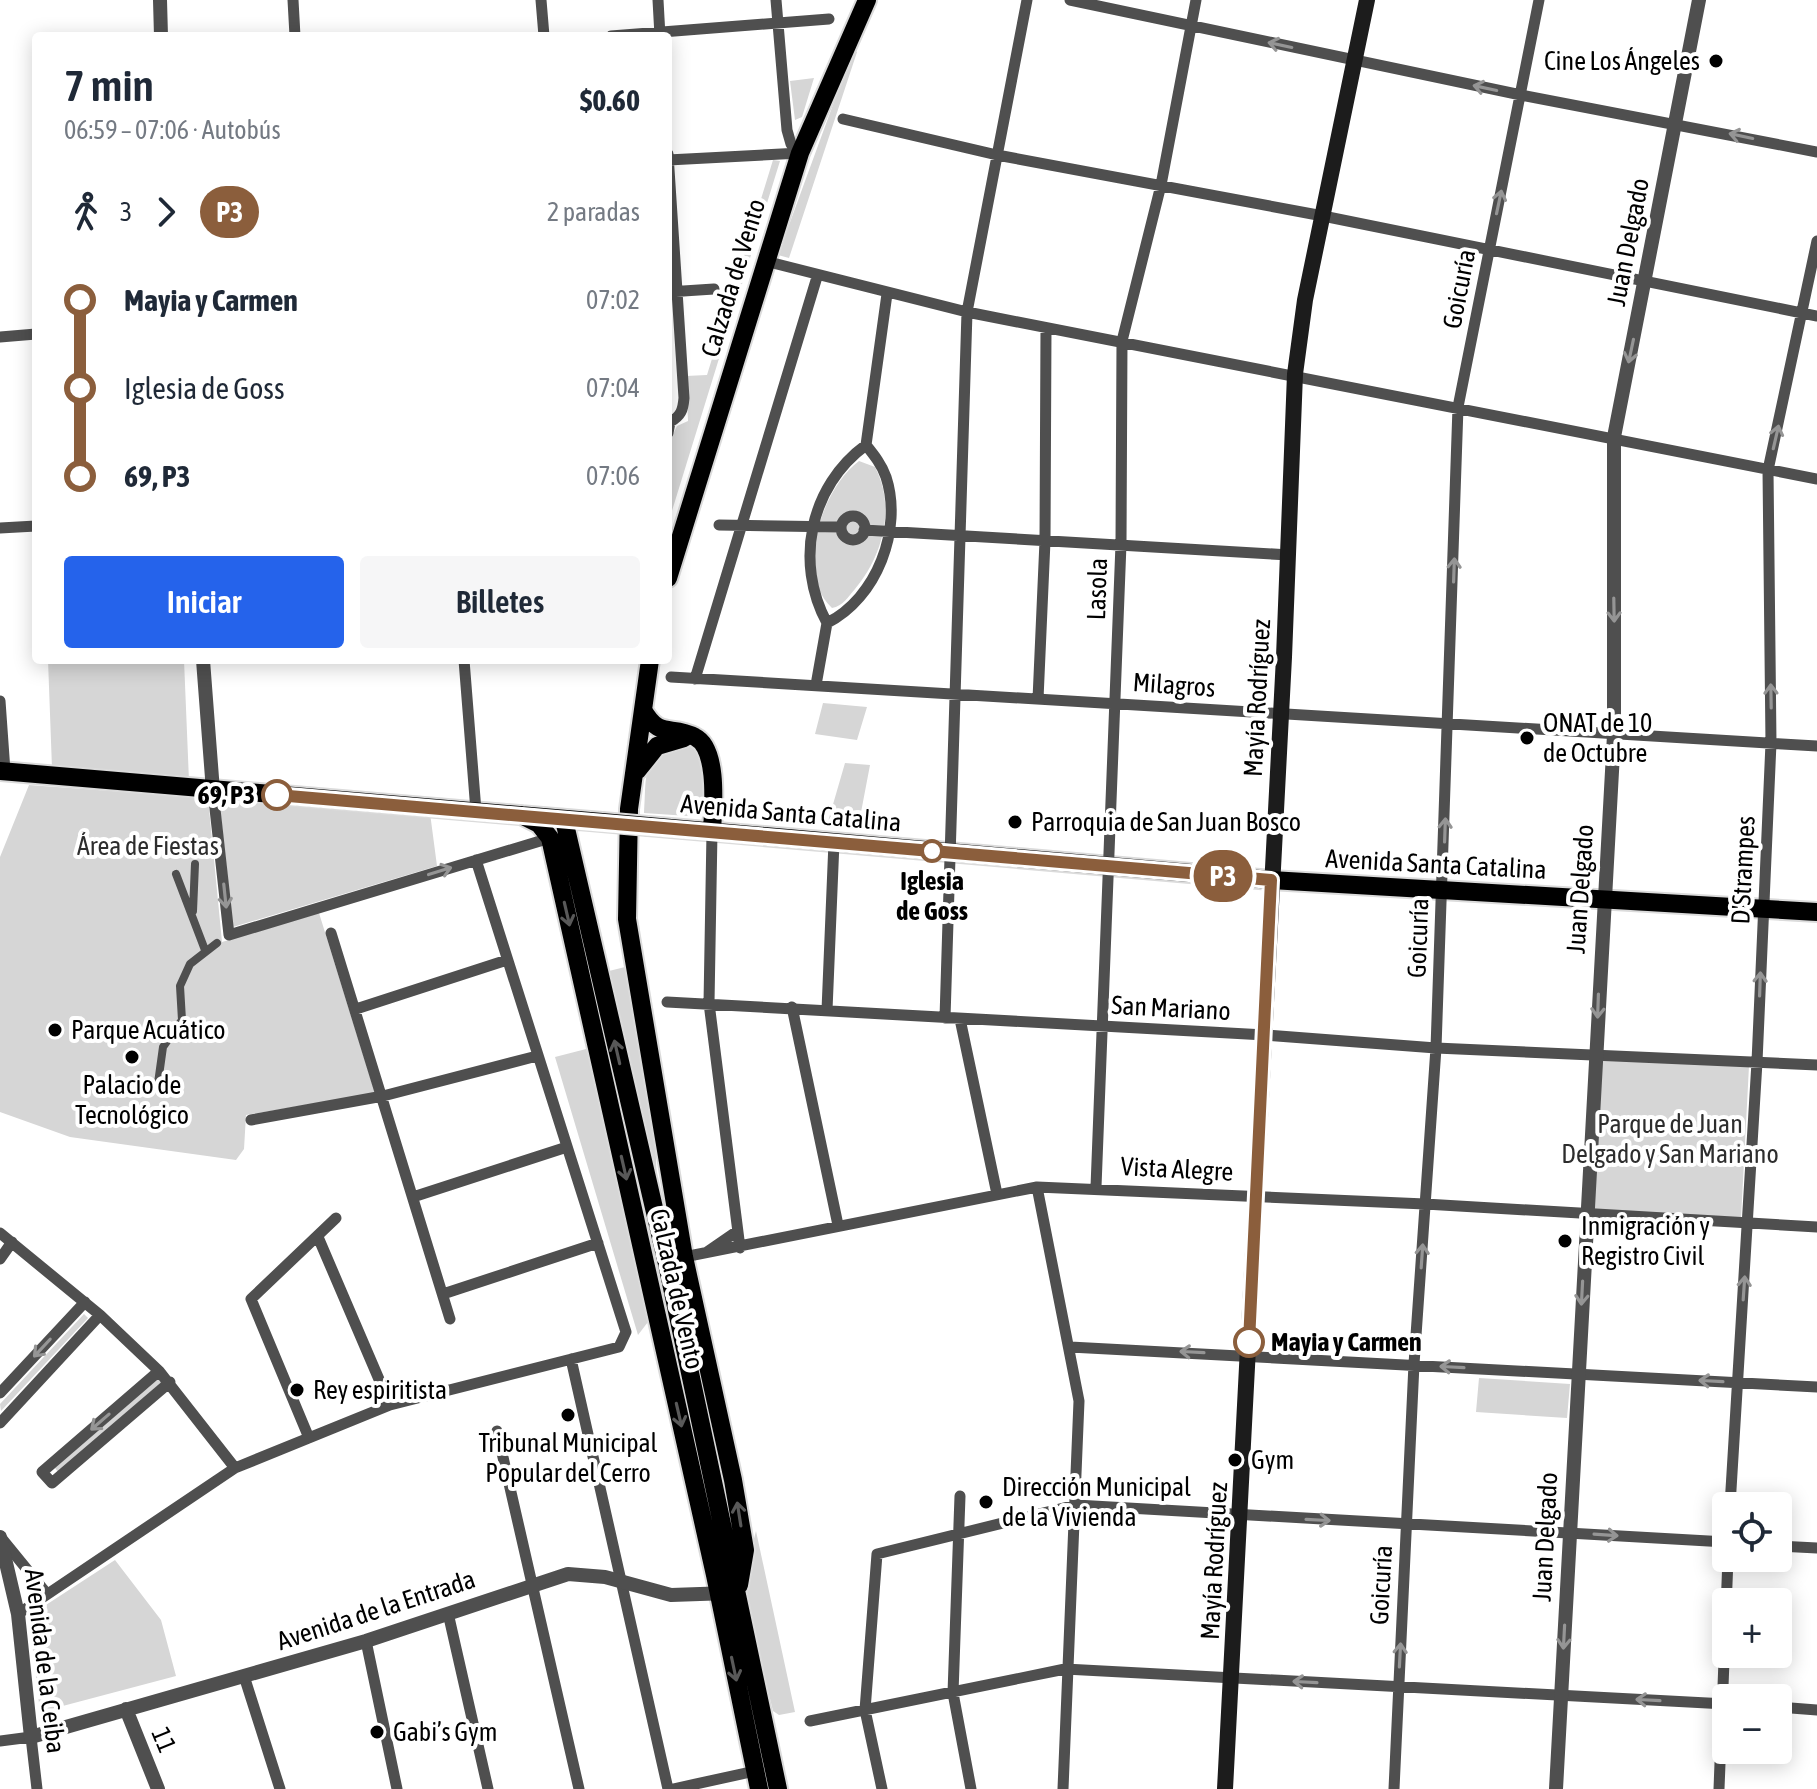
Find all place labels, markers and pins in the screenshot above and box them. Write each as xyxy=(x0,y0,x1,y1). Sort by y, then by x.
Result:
place label: Cine Los Ángeles xyxy=(1544,46,1700,76)
marker: Cine Los Ángeles xyxy=(1707,52,1725,70)
place label: ONAT de 10 de Octubre xyxy=(1543,708,1652,768)
marker: ONAT de 10 de Octubre xyxy=(1518,729,1536,747)
place label: 69, P3 xyxy=(197,780,255,810)
marker: 69, P3 xyxy=(262,780,292,810)
place label: Parroquia de San Juan Bosco xyxy=(1031,807,1301,837)
marker: Parroquia de San Juan Bosco xyxy=(1006,813,1024,831)
marker: Iglesia de Goss xyxy=(921,840,943,862)
place label: Iglesia de Goss xyxy=(896,866,968,926)
place label: Parque Acuático xyxy=(71,1015,226,1045)
marker: Parque Acuático xyxy=(46,1021,64,1039)
marker: Palacio de Tecnológico xyxy=(123,1048,141,1066)
place label: Palacio de Tecnológico xyxy=(75,1070,189,1130)
place label: Inmigración y Registro Civil xyxy=(1581,1211,1710,1271)
marker: Inmigración y Registro Civil xyxy=(1556,1232,1574,1250)
marker: Mayia y Carmen xyxy=(1234,1327,1264,1357)
place label: Mayia y Carmen xyxy=(1271,1327,1422,1357)
place label: Rey espiritista xyxy=(313,1375,447,1405)
marker: Rey espiritista xyxy=(288,1381,306,1399)
marker: Tribunal Municipal Popular del Cerro xyxy=(559,1406,577,1424)
place label: Tribunal Municipal Popular del Cerro xyxy=(478,1428,658,1488)
place label: Gym xyxy=(1251,1445,1294,1475)
marker: Gym xyxy=(1226,1451,1244,1469)
place label: Dirección Municipal de la Vivienda xyxy=(1002,1472,1191,1532)
marker: Dirección Municipal de la Vivienda xyxy=(977,1493,995,1511)
place label: Gabi’s Gym xyxy=(393,1717,498,1747)
marker: Gabi’s Gym xyxy=(368,1723,386,1741)

